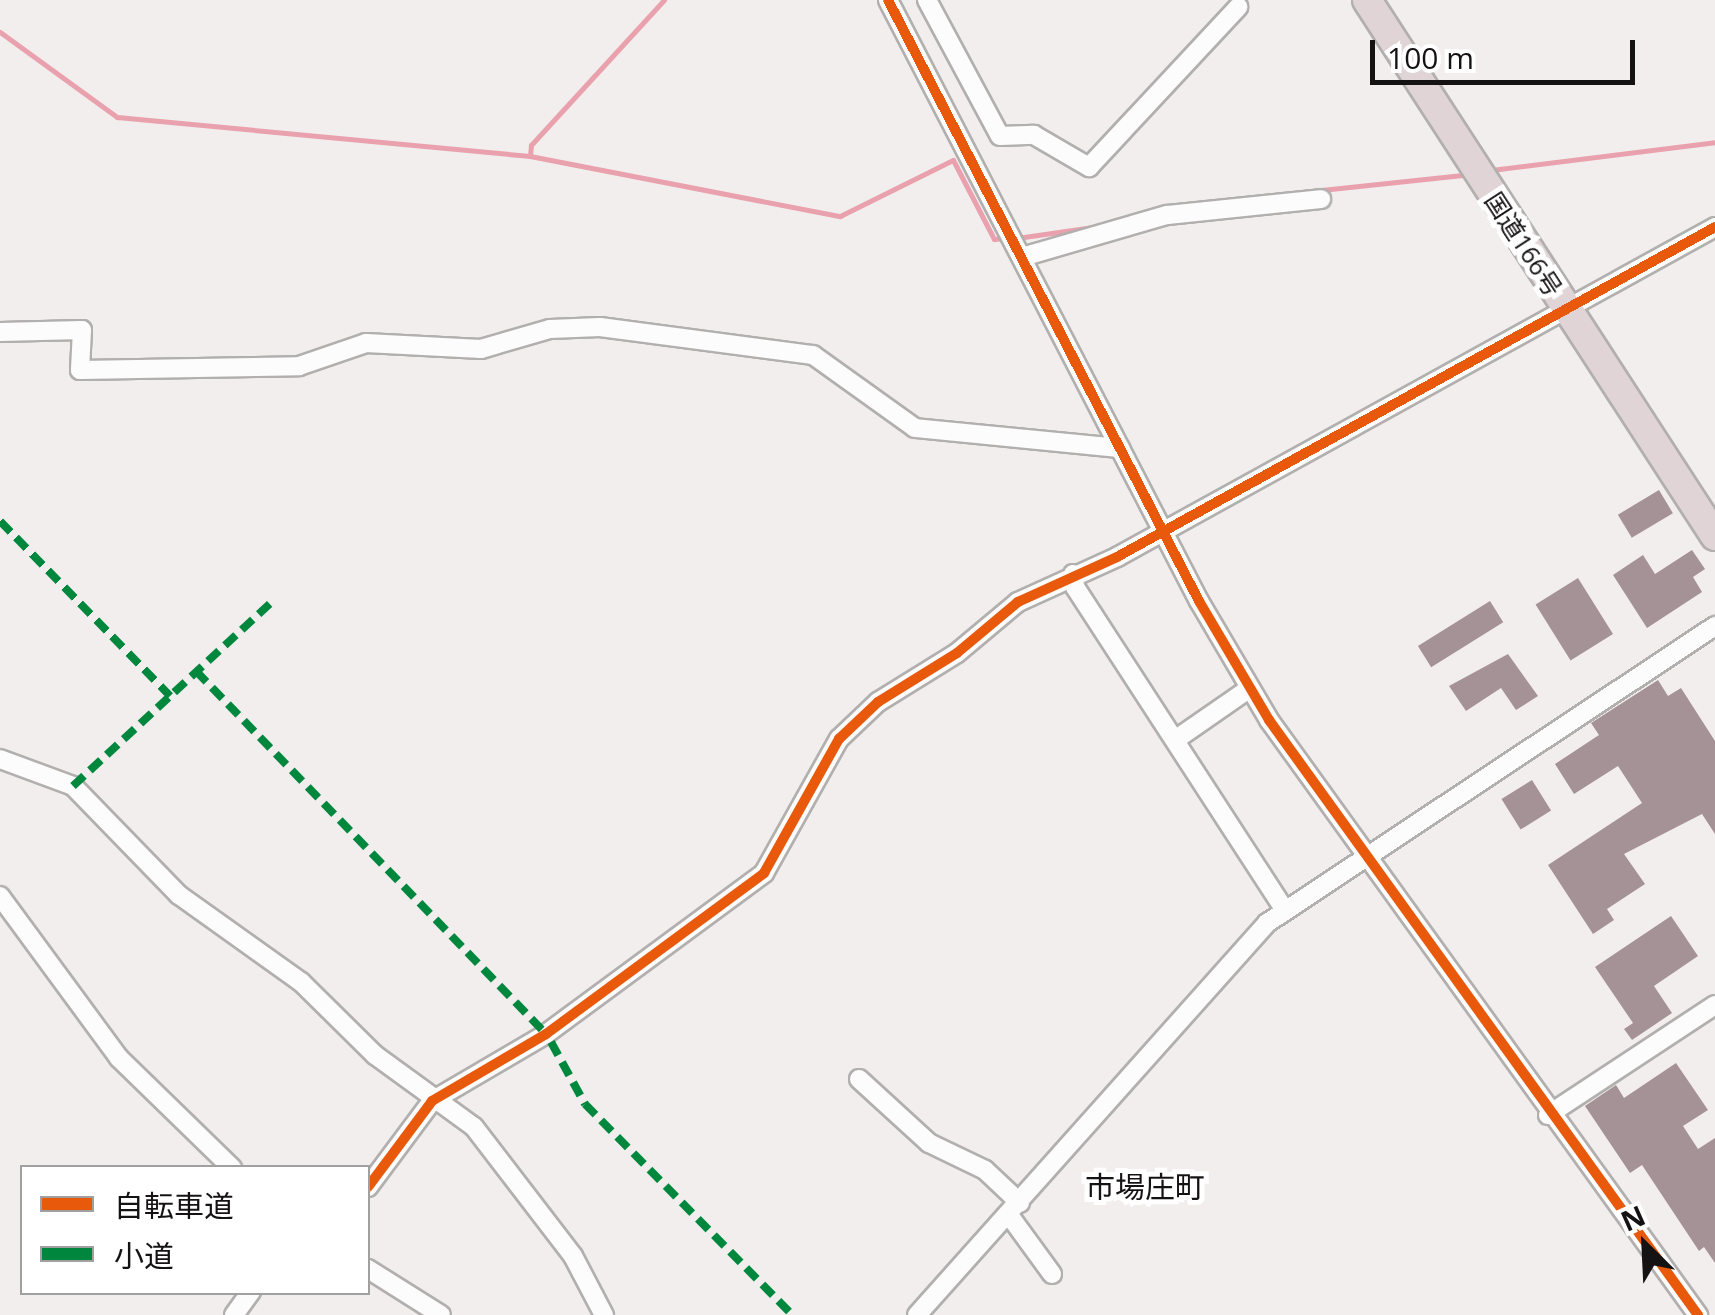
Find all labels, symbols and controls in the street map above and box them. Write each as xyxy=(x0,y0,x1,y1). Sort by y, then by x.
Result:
scale bar xyxy=(1375,20,1640,82)
text: 100 m xyxy=(1387,37,1474,78)
street label: 国道166号 xyxy=(1479,186,1569,302)
legend xyxy=(20,1165,370,1295)
district label: 市場庄町 xyxy=(1085,1169,1205,1205)
text: 自転車道 xyxy=(114,1185,234,1226)
north arrow xyxy=(1595,1195,1695,1295)
text: N xyxy=(1615,1196,1651,1240)
text: 小道 xyxy=(114,1235,174,1276)

